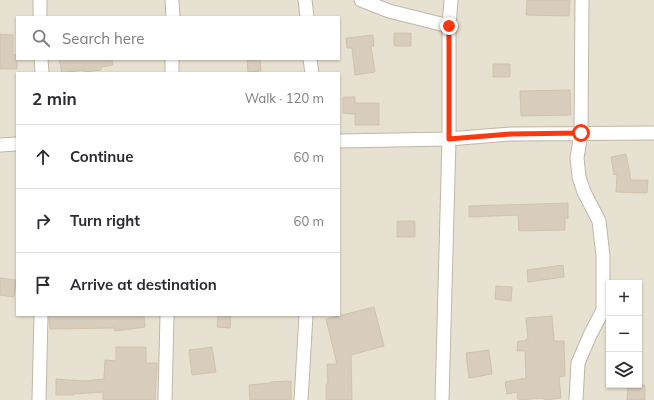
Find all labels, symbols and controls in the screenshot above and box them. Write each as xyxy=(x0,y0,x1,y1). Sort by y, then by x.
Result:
search box xyxy=(16,16,340,60)
route end xyxy=(440,17,458,35)
icon: search xyxy=(30,27,52,49)
text: Search here xyxy=(62,29,144,48)
text: 2 min xyxy=(32,88,77,109)
text: Walk · 120 m xyxy=(245,90,324,106)
route start xyxy=(572,124,590,142)
icon: ahead xyxy=(32,146,54,168)
text: Continue xyxy=(70,147,133,166)
text: 60 m xyxy=(294,149,324,165)
icon: right xyxy=(32,210,54,232)
text: Turn right xyxy=(70,211,140,230)
text: 60 m xyxy=(294,213,324,229)
icon: arrive xyxy=(32,274,54,296)
text: Arrive at destination xyxy=(70,275,217,294)
map controls xyxy=(606,280,642,388)
button: + xyxy=(606,280,642,316)
button: − xyxy=(606,316,642,352)
button: layers xyxy=(606,352,642,388)

